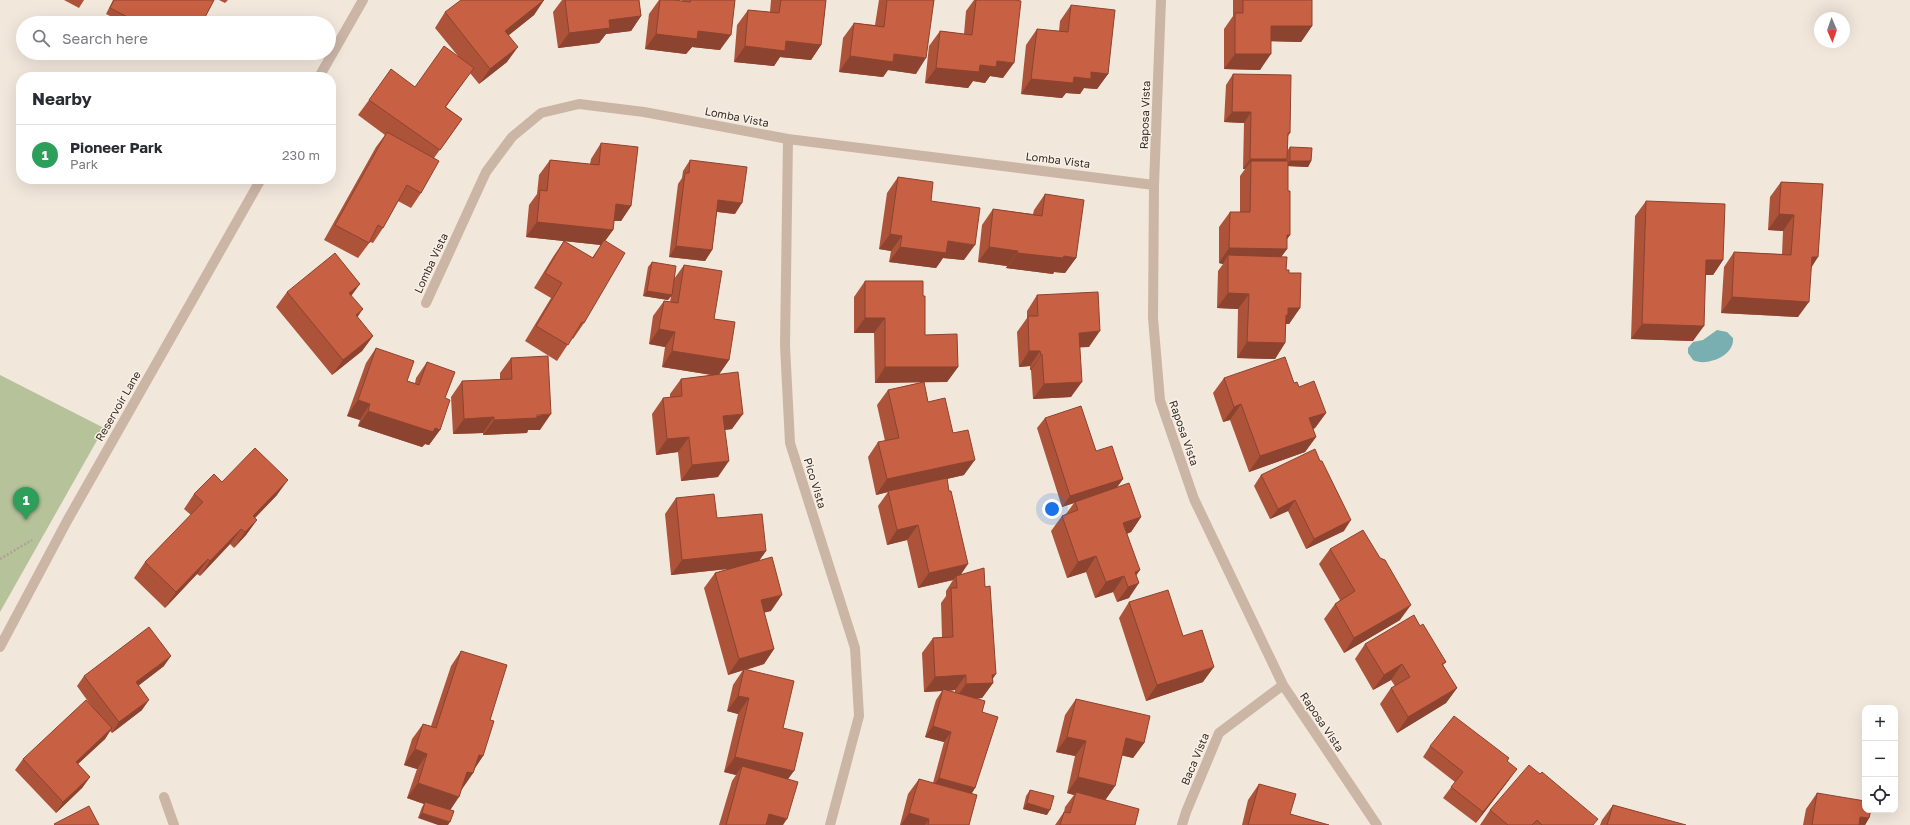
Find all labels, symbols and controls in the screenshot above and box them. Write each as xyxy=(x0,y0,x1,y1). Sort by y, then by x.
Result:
north arrow xyxy=(1814,12,1850,48)
search box xyxy=(16,16,336,60)
icon: search xyxy=(30,27,52,49)
text: Search here xyxy=(62,29,148,47)
street label: Raposa Vista xyxy=(1137,81,1152,149)
text: Nearby xyxy=(32,88,92,109)
street label: Lomba Vista xyxy=(704,104,770,129)
text: Pioneer Park xyxy=(70,138,163,156)
text: 1 xyxy=(42,147,48,163)
text: 230 m xyxy=(282,147,320,163)
street label: Lomba Vista xyxy=(1025,149,1091,170)
text: Park xyxy=(70,156,98,172)
street label: Lomba Vista xyxy=(411,231,450,295)
street label: Reservoir Lane xyxy=(92,368,143,443)
street label: Raposa Vista xyxy=(1167,398,1202,467)
street label: Pico Vista xyxy=(802,456,829,510)
pin: 1 xyxy=(13,487,39,520)
your location xyxy=(1042,499,1062,519)
street label: Raposa Vista xyxy=(1298,690,1347,754)
map controls xyxy=(1862,705,1898,813)
button: + xyxy=(1862,705,1898,741)
street label: Baca Vista xyxy=(1178,731,1211,787)
button: − xyxy=(1862,741,1898,777)
button: locate xyxy=(1862,777,1898,813)

